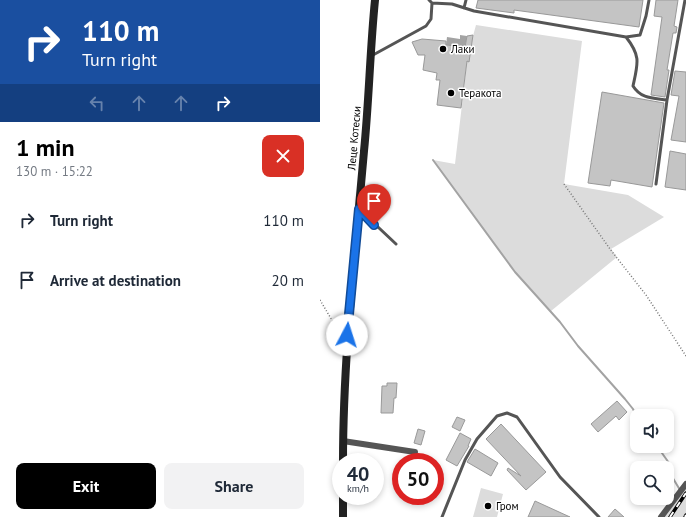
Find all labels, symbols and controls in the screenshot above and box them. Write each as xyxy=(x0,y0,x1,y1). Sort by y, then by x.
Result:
text: 110 m xyxy=(82,12,159,49)
icon: right xyxy=(16,16,68,68)
place label: Лаки xyxy=(450,42,475,56)
marker: Лаки xyxy=(438,44,448,54)
text: Turn right xyxy=(82,48,157,71)
place label: Теракота xyxy=(459,86,501,100)
marker: Теракота xyxy=(446,88,456,98)
icon: left xyxy=(86,92,108,114)
icon: ahead xyxy=(128,92,150,114)
icon: ahead xyxy=(170,92,192,114)
icon: right xyxy=(212,92,234,114)
street label: Леце Котески xyxy=(344,105,364,172)
text: 1 min xyxy=(16,132,75,163)
button: close xyxy=(262,135,304,177)
text: 130 m · 15:22 xyxy=(16,163,93,180)
pin xyxy=(357,184,391,225)
icon: arrive xyxy=(363,190,385,212)
icon: right xyxy=(16,209,38,231)
text: Turn right xyxy=(50,211,113,230)
text: 110 m xyxy=(263,211,304,230)
icon: arrive xyxy=(16,269,38,291)
text: Arrive at destination xyxy=(50,271,181,290)
text: 20 m xyxy=(271,271,304,290)
position arrow xyxy=(326,314,368,356)
map controls xyxy=(630,409,674,505)
button: sound xyxy=(630,409,674,453)
speed limit sign: 50 xyxy=(392,453,444,505)
text: 40 xyxy=(347,461,369,487)
button: search xyxy=(630,461,674,505)
button: Exit xyxy=(16,463,156,509)
button: Share xyxy=(164,463,304,509)
text: km/h xyxy=(347,482,369,495)
place label: Гром xyxy=(496,499,519,513)
marker: Гром xyxy=(483,501,493,511)

